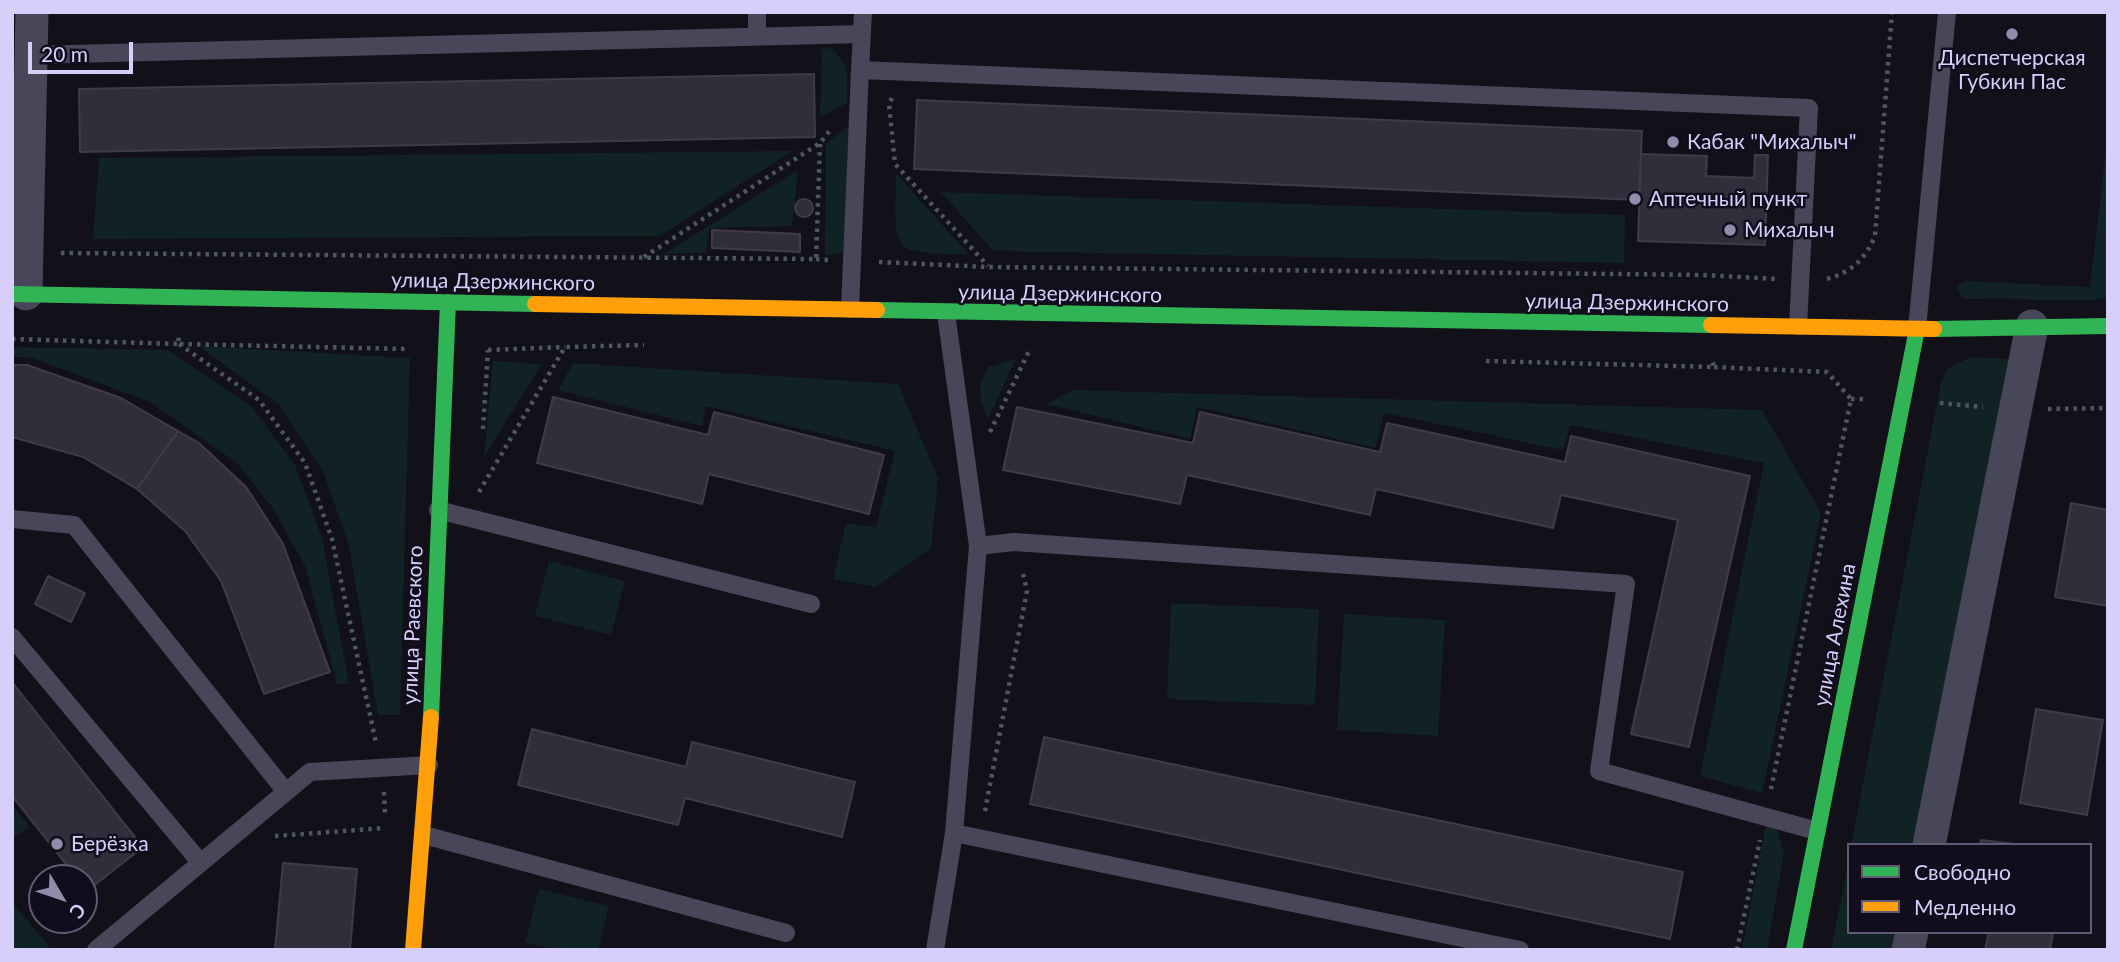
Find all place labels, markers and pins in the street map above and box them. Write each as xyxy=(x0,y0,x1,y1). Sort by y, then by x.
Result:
marker: Диспетчерская Губкин Пас xyxy=(2004,26,2020,42)
place label: Диспетчерская Губкин Пас xyxy=(1938,45,2086,95)
place label: Кабак "Михалыч" xyxy=(1687,129,1856,155)
marker: Кабак "Михалыч" xyxy=(1665,134,1681,150)
place label: Аптечный пункт xyxy=(1649,186,1807,212)
marker: Аптечный пункт xyxy=(1627,191,1643,207)
place label: Михалыч xyxy=(1744,217,1835,243)
marker: Михалыч xyxy=(1722,222,1738,238)
place label: Берёзка xyxy=(71,831,149,857)
marker: Берёзка xyxy=(49,836,65,852)

